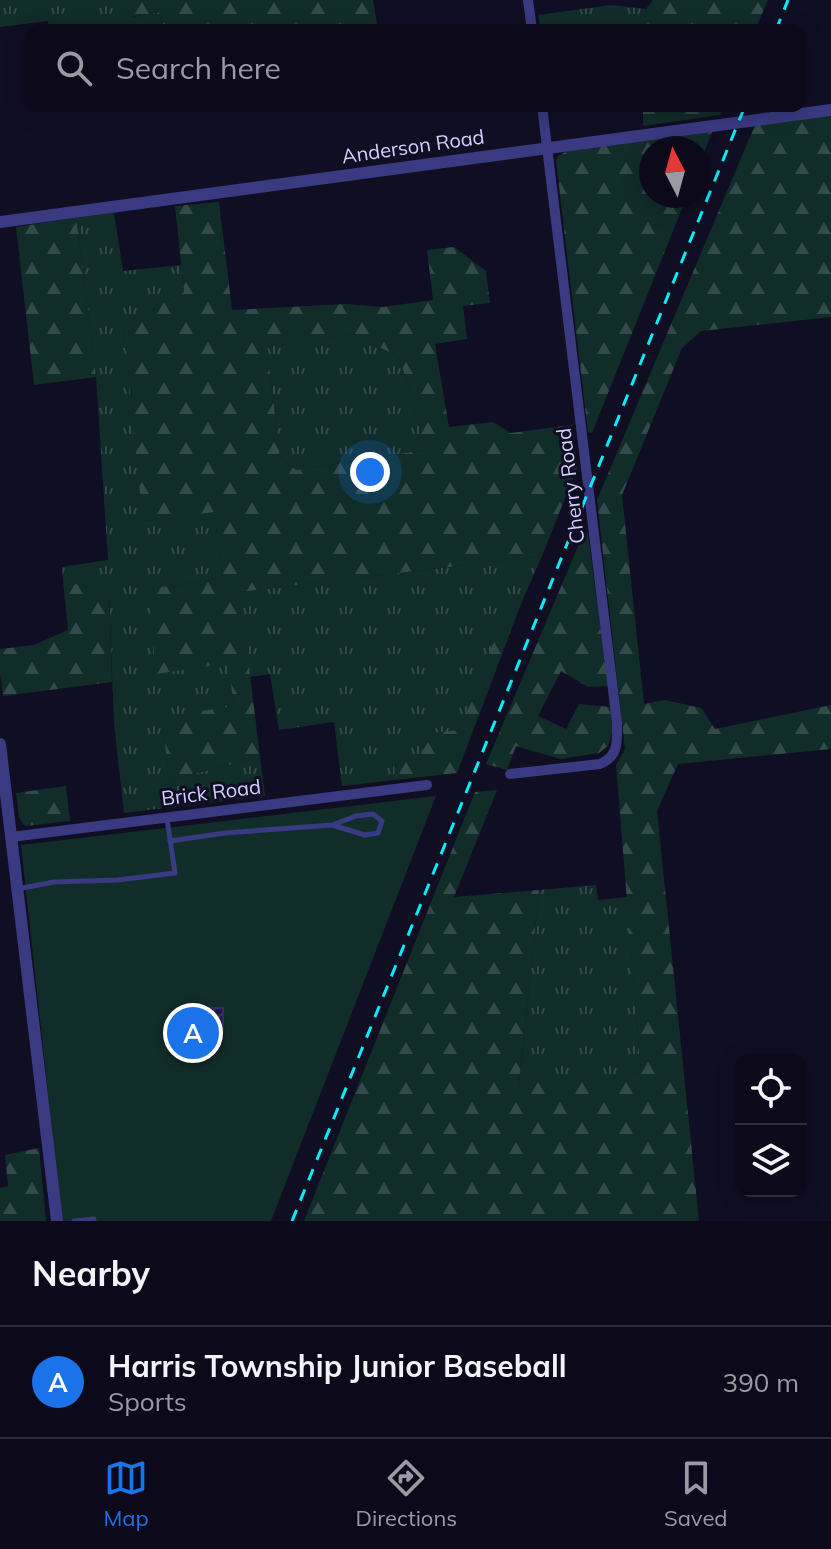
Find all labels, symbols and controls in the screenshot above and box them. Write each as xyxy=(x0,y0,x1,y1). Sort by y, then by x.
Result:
search box xyxy=(24,24,807,112)
icon: search xyxy=(52,46,96,90)
text: Search here xyxy=(116,49,281,87)
street label: Anderson Road xyxy=(340,124,486,168)
north arrow xyxy=(639,136,711,208)
street label: Cherry Road xyxy=(551,427,589,545)
your location xyxy=(350,452,390,492)
street label: Brick Road xyxy=(160,773,262,811)
pin: A xyxy=(167,1003,219,1063)
map controls xyxy=(735,1053,807,1197)
button: locate xyxy=(735,1053,807,1125)
button: layers xyxy=(735,1125,807,1197)
text: Nearby xyxy=(32,1252,150,1295)
text: Harris Township Junior Baseball xyxy=(108,1347,567,1385)
text: A xyxy=(48,1366,68,1399)
text: 390 m xyxy=(723,1366,799,1399)
text: Sports xyxy=(108,1385,187,1418)
tab: Map xyxy=(103,1456,149,1532)
tab: Directions xyxy=(356,1456,457,1532)
tab: Saved xyxy=(664,1456,728,1532)

